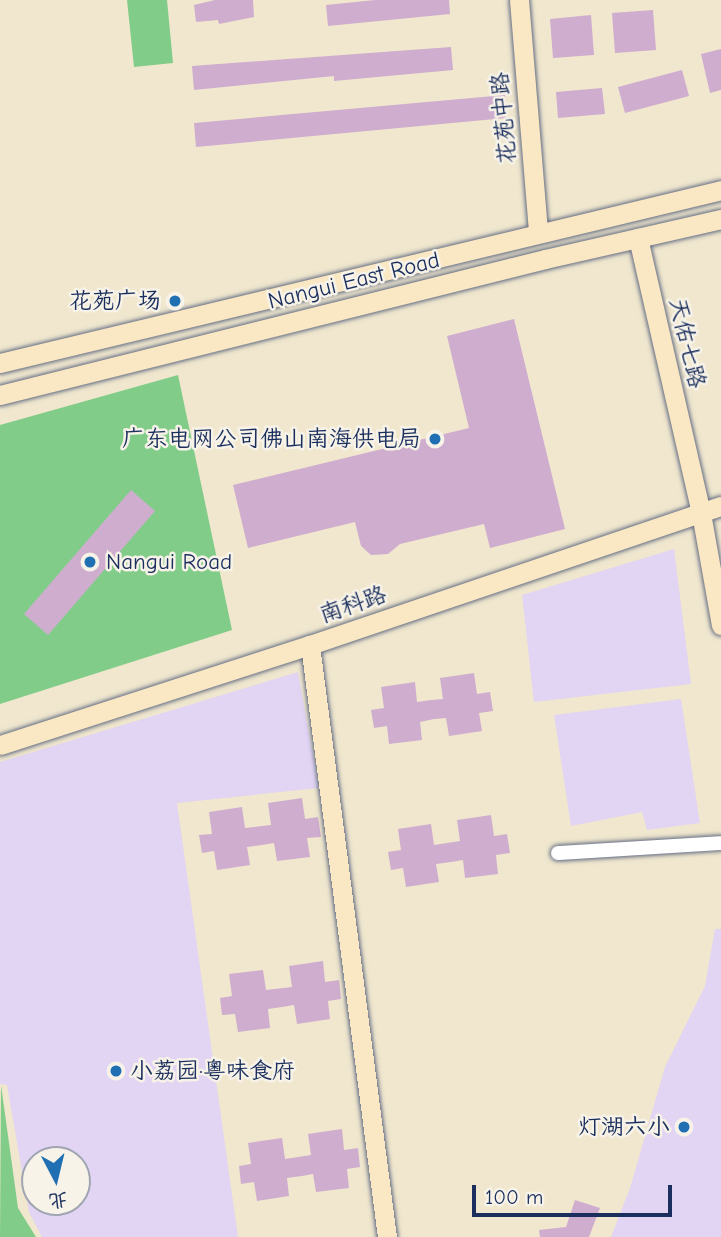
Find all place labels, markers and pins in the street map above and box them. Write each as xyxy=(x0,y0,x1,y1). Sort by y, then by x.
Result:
place label: 花苑广场 xyxy=(69,287,161,315)
marker: 花苑广场 xyxy=(167,293,183,309)
place label: 广东电网公司佛山南海供电局 xyxy=(122,425,421,453)
marker: 广东电网公司佛山南海供电局 xyxy=(427,431,443,447)
place label: Nangui Road xyxy=(106,548,232,576)
marker: Nangui Road xyxy=(80,552,100,572)
place label: 小荔园·粤味食府 xyxy=(130,1057,295,1085)
marker: 小荔园·粤味食府 xyxy=(108,1063,124,1079)
place label: 灯湖六小 xyxy=(578,1113,670,1141)
marker: 灯湖六小 xyxy=(676,1119,692,1135)

